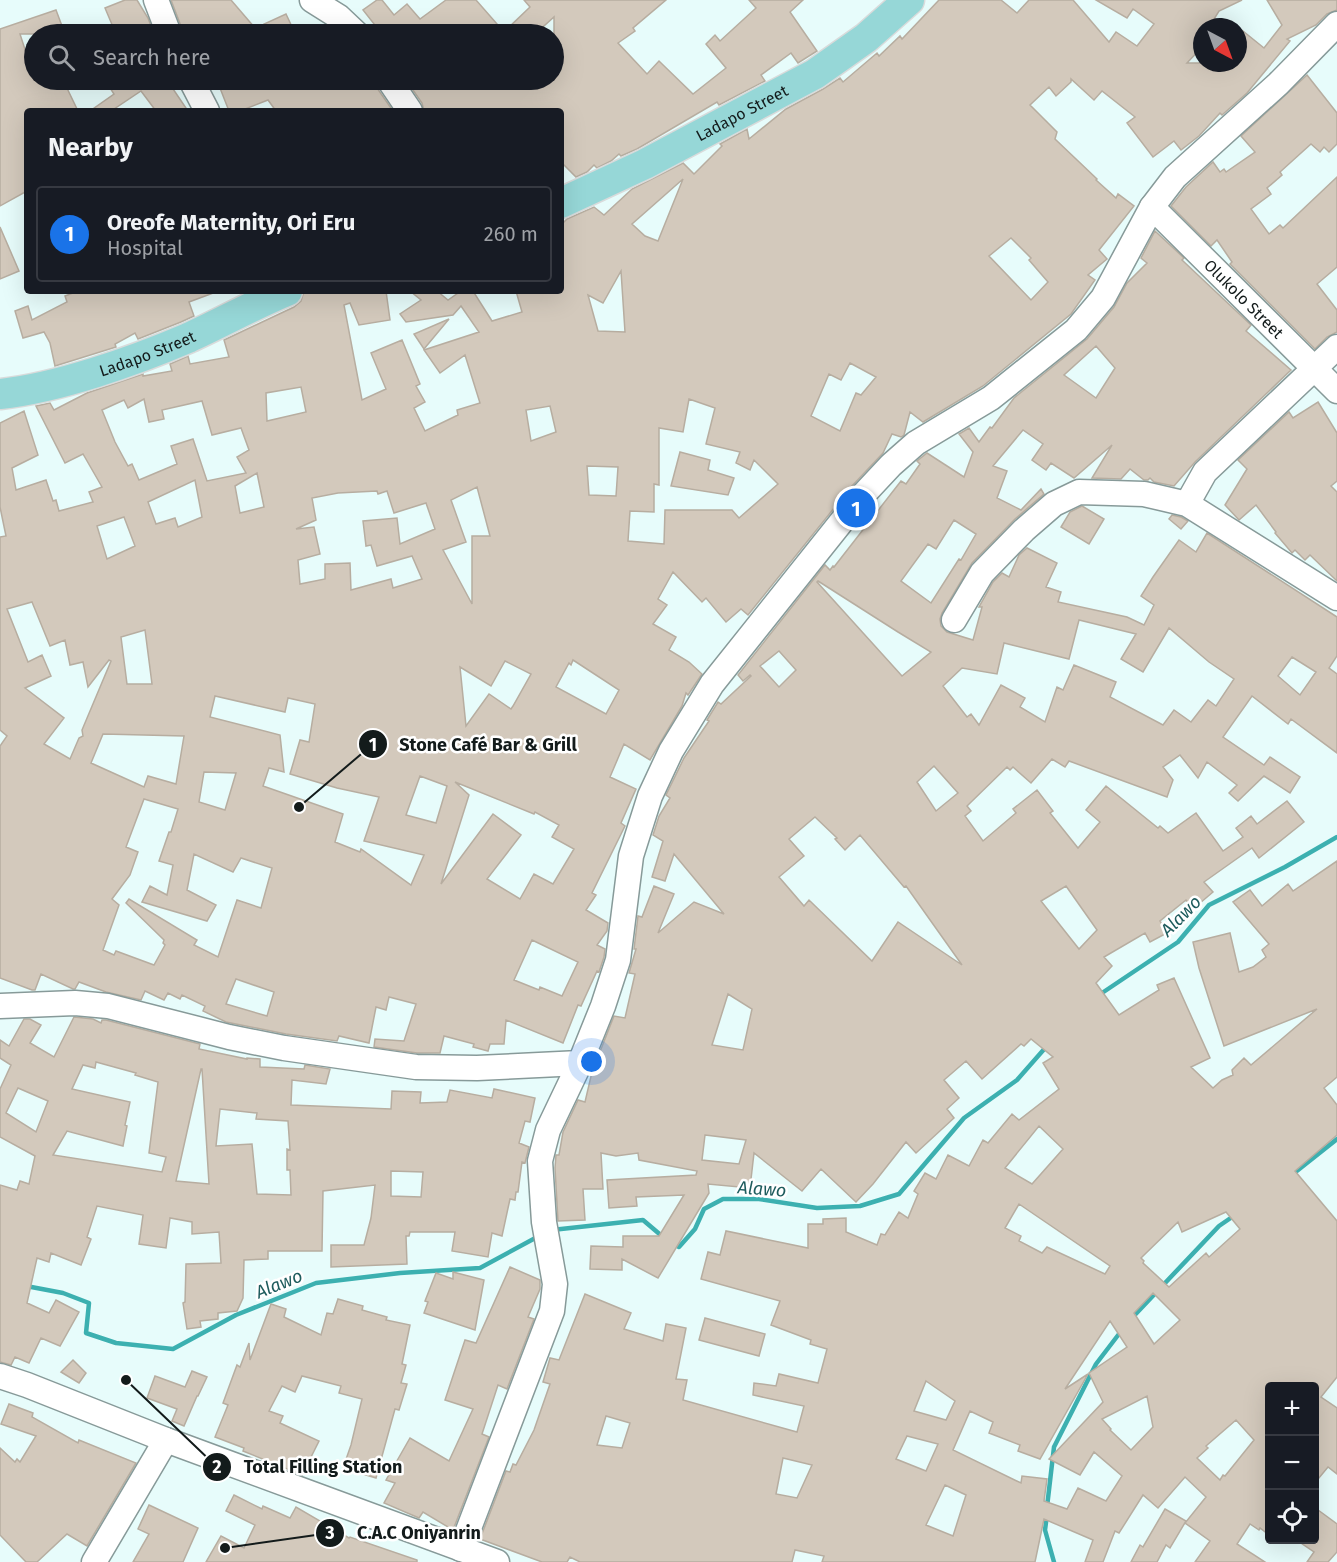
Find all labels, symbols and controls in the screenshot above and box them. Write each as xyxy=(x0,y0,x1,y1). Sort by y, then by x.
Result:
north arrow xyxy=(1193,18,1247,72)
search box xyxy=(24,24,564,90)
icon: search xyxy=(45,41,78,74)
text: Search here xyxy=(93,44,211,71)
street label: Ladapo Street xyxy=(692,81,791,145)
text: Nearby xyxy=(48,132,133,163)
text: Oreofe Maternity, Ori Eru xyxy=(107,209,355,236)
text: 1 xyxy=(65,222,74,246)
text: 260 m xyxy=(484,222,538,246)
text: Hospital xyxy=(107,236,183,260)
street label: Olukolo Street xyxy=(1201,255,1288,342)
street label: Ladapo Street xyxy=(97,326,198,380)
pin: 1 xyxy=(836,486,876,530)
callout: Stone Café Bar & Grill xyxy=(358,726,589,762)
text: 1 xyxy=(369,734,377,756)
text: Stone Café Bar & Grill xyxy=(399,734,577,756)
water label: Alawo xyxy=(1155,891,1206,942)
your location xyxy=(577,1047,606,1076)
water label: Alawo xyxy=(736,1176,787,1202)
water label: Alawo xyxy=(251,1265,306,1304)
map controls xyxy=(1265,1382,1319,1544)
button: + xyxy=(1265,1382,1319,1436)
button: − xyxy=(1265,1436,1319,1490)
callout: Total Filling Station xyxy=(202,1449,414,1485)
text: 2 xyxy=(212,1456,222,1478)
text: Total Filling Station xyxy=(244,1456,402,1478)
button: locate xyxy=(1265,1490,1319,1544)
callout: C.A.C Oniyanrin xyxy=(315,1515,493,1551)
text: 3 xyxy=(324,1522,335,1544)
text: C.A.C Oniyanrin xyxy=(357,1522,481,1544)

